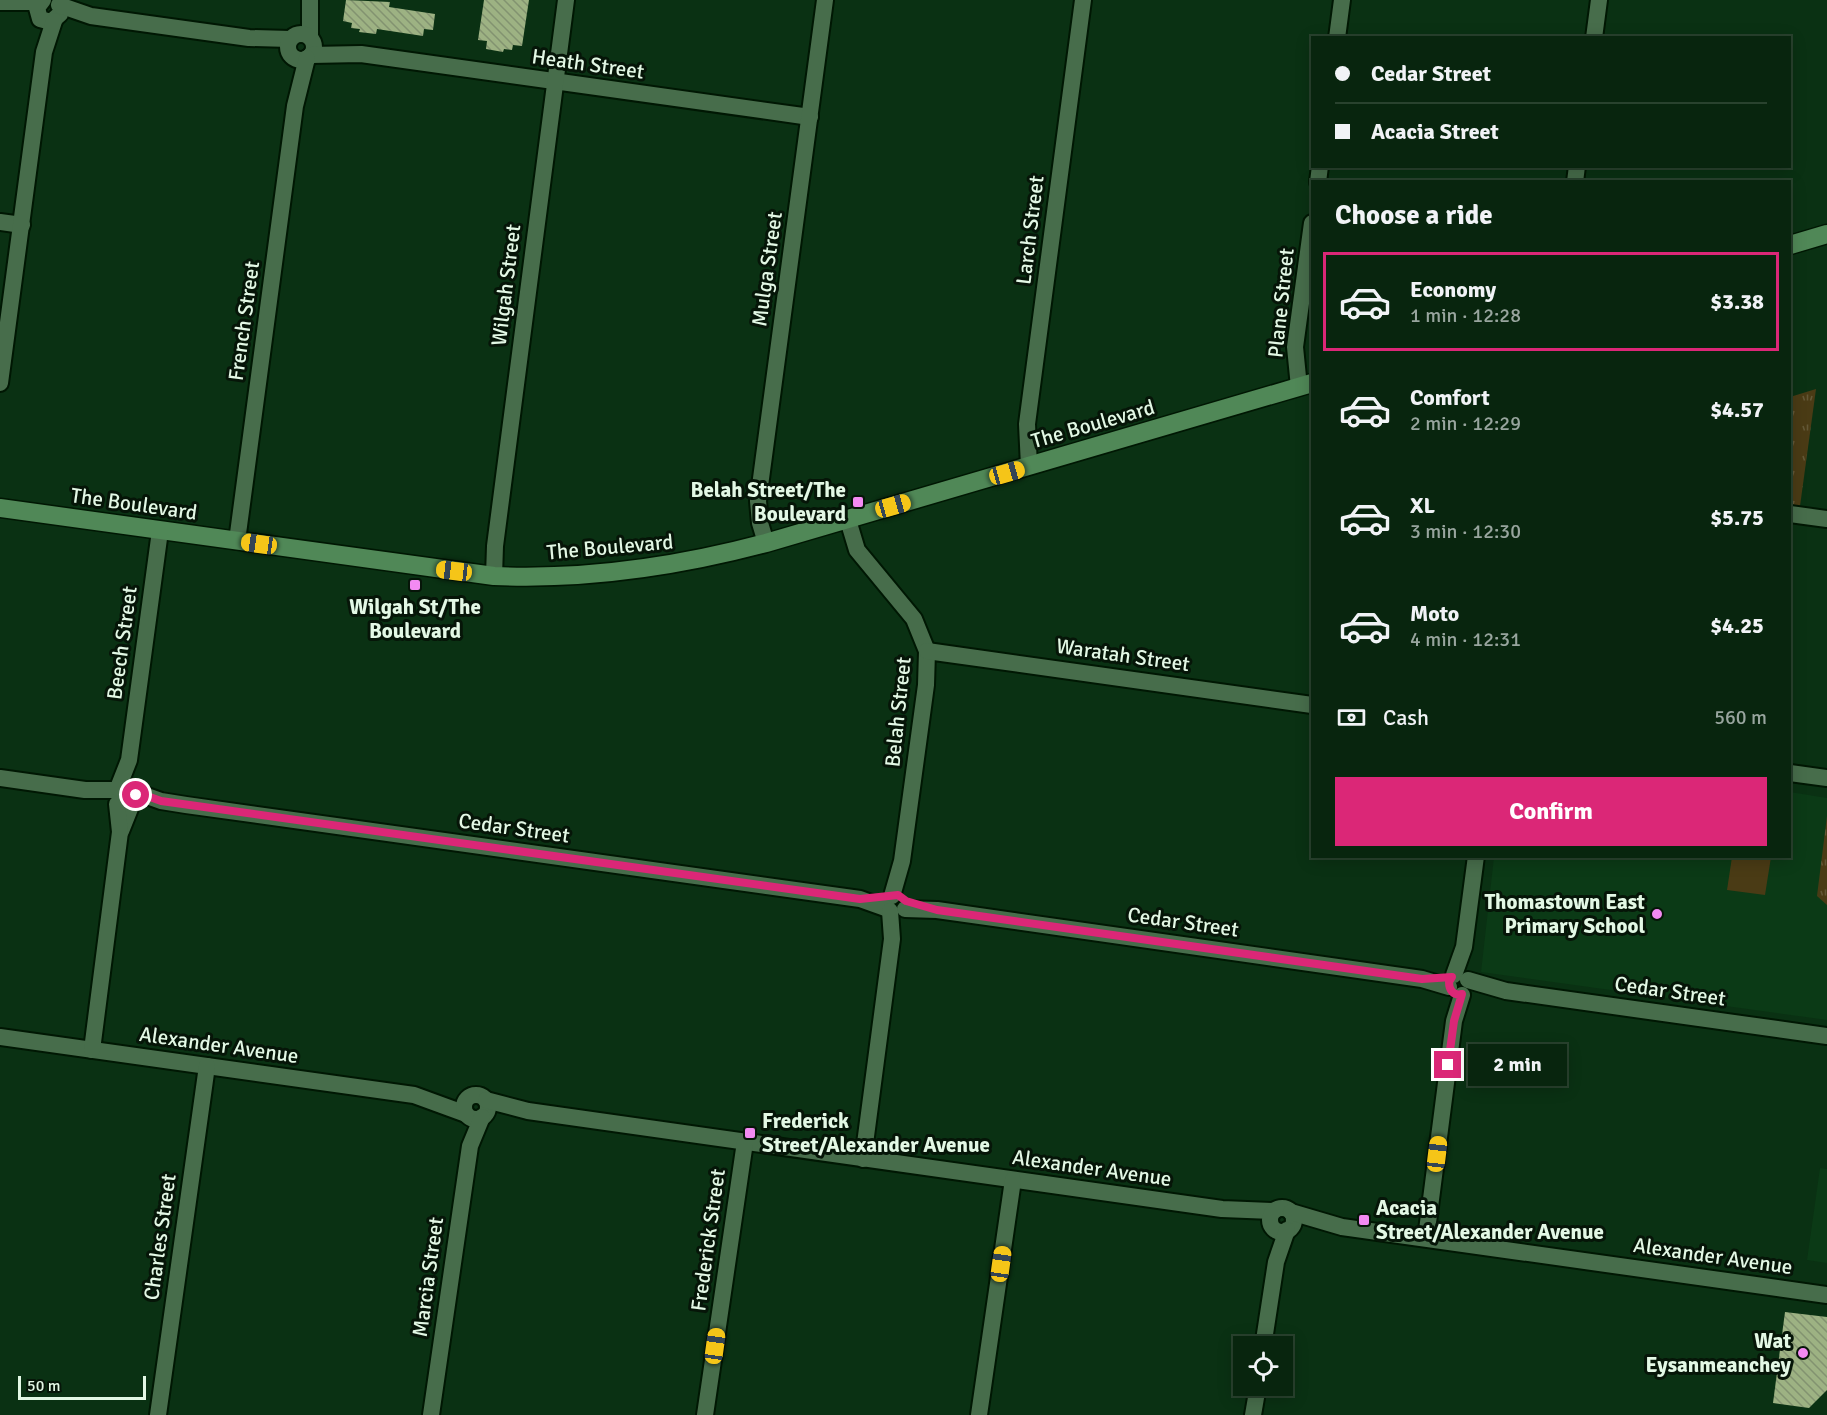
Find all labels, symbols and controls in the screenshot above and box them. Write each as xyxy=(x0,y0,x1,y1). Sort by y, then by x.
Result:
street label: Heath Street xyxy=(530,43,646,85)
text: Cedar Street xyxy=(1371,60,1491,87)
text: Acacia Street xyxy=(1371,118,1499,145)
street label: Larch Street xyxy=(1010,174,1050,286)
text: Choose a ride xyxy=(1335,199,1493,232)
street label: Mulga Street xyxy=(746,210,788,328)
street label: Wilgah Street xyxy=(486,223,526,347)
street label: Plane Street xyxy=(1262,247,1300,359)
street label: French Street xyxy=(223,260,265,382)
icon: car xyxy=(1338,275,1392,329)
text: Economy xyxy=(1410,276,1496,303)
text: $3.38 xyxy=(1710,288,1764,315)
text: 1 min · 12:28 xyxy=(1410,303,1521,328)
icon: car xyxy=(1338,383,1392,437)
text: Comfort xyxy=(1410,384,1490,411)
street label: The Boulevard xyxy=(1028,394,1158,454)
text: $4.57 xyxy=(1710,396,1764,423)
text: 2 min · 12:29 xyxy=(1410,411,1521,436)
car xyxy=(987,459,1027,487)
place label: Belah Street/The Boulevard xyxy=(691,477,846,527)
street label: The Boulevard xyxy=(69,482,199,526)
icon: car xyxy=(1338,491,1392,545)
car xyxy=(873,492,913,520)
text: XL xyxy=(1410,492,1435,519)
marker: Belah Street/The Boulevard xyxy=(851,495,865,509)
text: $5.75 xyxy=(1710,504,1764,531)
text: 3 min · 12:30 xyxy=(1410,519,1521,544)
street label: The Boulevard xyxy=(546,529,674,565)
car xyxy=(240,533,278,555)
car xyxy=(435,560,473,582)
marker: Wilgah St/The Boulevard xyxy=(408,578,422,592)
street label: Beech Street xyxy=(101,585,143,701)
place label: Wilgah St/The Boulevard xyxy=(349,594,481,644)
icon: car xyxy=(1338,599,1392,653)
text: Moto xyxy=(1410,600,1459,627)
text: $4.25 xyxy=(1710,612,1764,639)
text: 4 min · 12:31 xyxy=(1410,627,1521,652)
street label: Waratah Street xyxy=(1055,633,1191,677)
street label: Belah Street xyxy=(879,656,917,768)
icon: cash xyxy=(1335,701,1368,734)
text: Cash xyxy=(1383,704,1429,731)
text: 560 m xyxy=(1714,705,1767,730)
button: Confirm xyxy=(1335,777,1767,846)
route start xyxy=(122,781,149,808)
street label: Cedar Street xyxy=(457,807,571,849)
place label: Thomastown East Primary School xyxy=(1484,889,1645,939)
street label: Cedar Street xyxy=(1126,901,1240,943)
marker: Thomastown East Primary School xyxy=(1650,907,1664,921)
street label: Cedar Street xyxy=(1613,970,1727,1012)
street label: Alexander Avenue xyxy=(138,1021,300,1069)
callout: 2 min xyxy=(1469,1044,1568,1086)
route end xyxy=(1434,1051,1461,1078)
text: 2 min xyxy=(1493,1052,1542,1077)
place label: Frederick Street/Alexander Avenue xyxy=(762,1108,990,1158)
marker: Frederick Street/Alexander Avenue xyxy=(743,1126,757,1140)
car xyxy=(1426,1135,1448,1173)
street label: Alexander Avenue xyxy=(1011,1144,1173,1192)
street label: Frederick Street xyxy=(685,1167,731,1313)
street label: Charles Street xyxy=(138,1172,182,1302)
place label: Acacia Street/Alexander Avenue xyxy=(1376,1195,1604,1245)
marker: Acacia Street/Alexander Avenue xyxy=(1357,1213,1371,1227)
street label: Marcia Street xyxy=(407,1215,449,1339)
street label: Alexander Avenue xyxy=(1632,1232,1794,1280)
car xyxy=(990,1245,1012,1283)
car xyxy=(704,1327,726,1365)
place label: Wat Eysanmeanchey xyxy=(1646,1328,1792,1378)
map controls xyxy=(1233,1336,1293,1396)
button: locate xyxy=(1233,1336,1293,1396)
marker: Wat Eysanmeanchey xyxy=(1796,1346,1810,1360)
scale bar xyxy=(18,1373,146,1400)
text: 50 m xyxy=(27,1376,61,1396)

